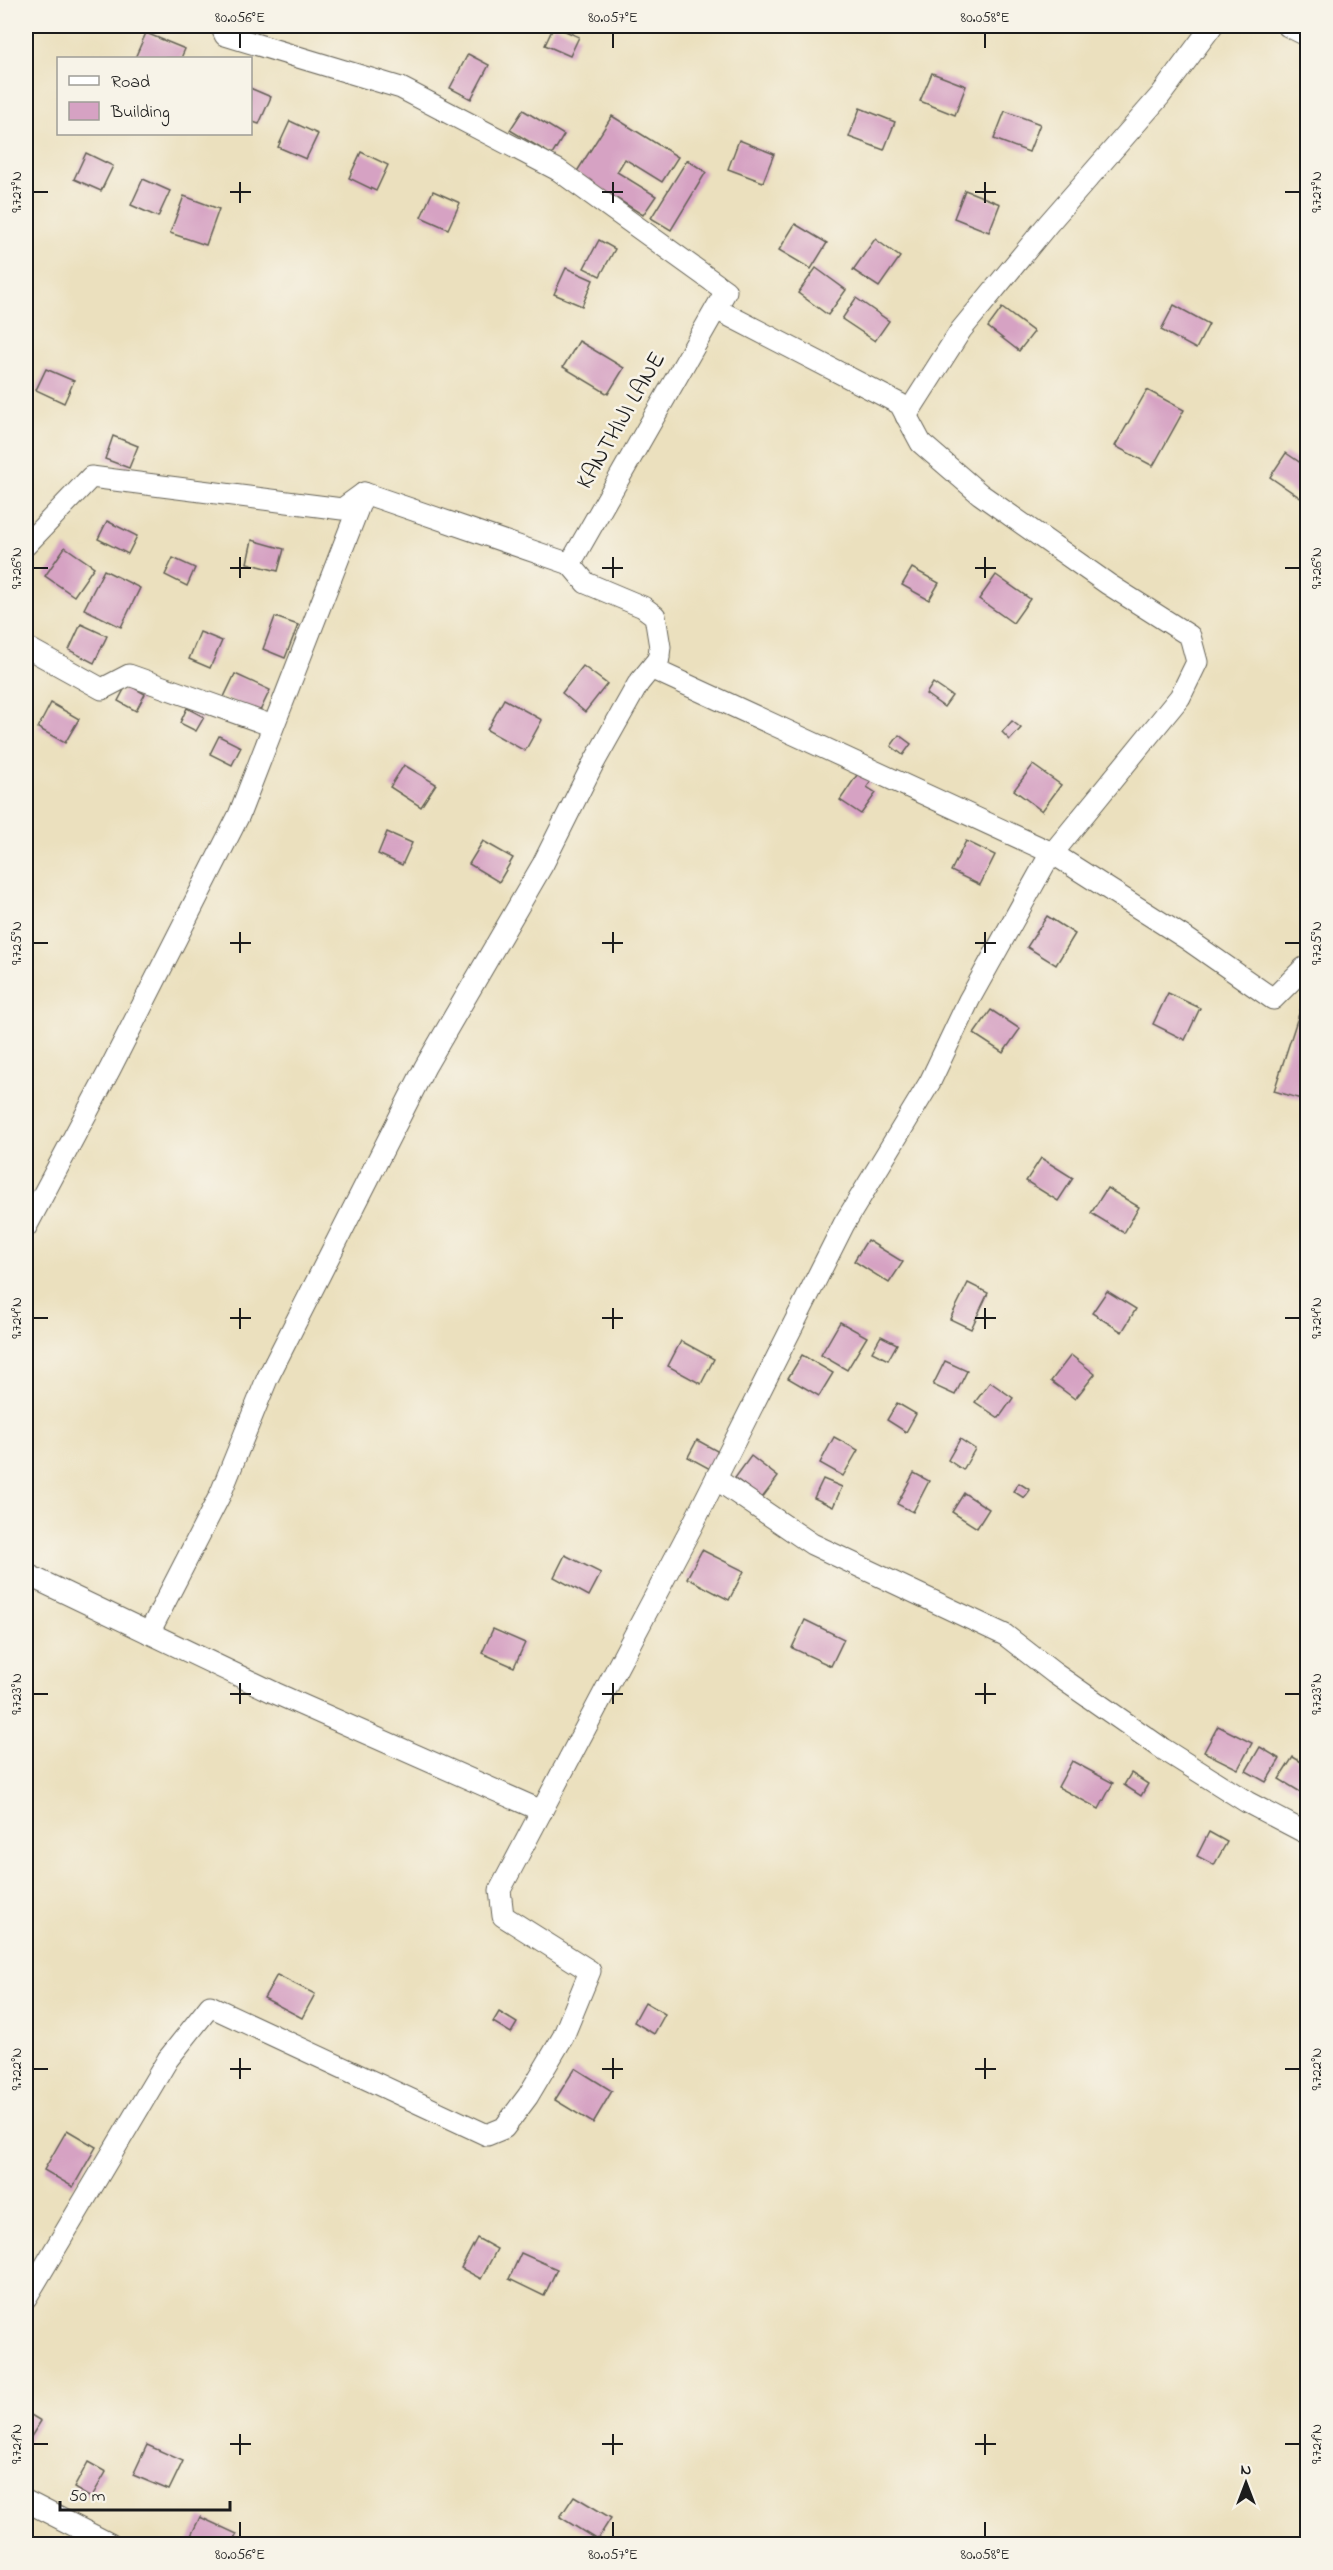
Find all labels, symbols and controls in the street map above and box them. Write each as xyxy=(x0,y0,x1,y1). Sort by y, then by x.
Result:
text: 80.056°E xyxy=(215,7,265,29)
text: 80.057°E xyxy=(588,7,638,29)
text: 80.058°E xyxy=(961,7,1009,29)
legend xyxy=(57,57,252,135)
text: Road xyxy=(111,70,150,96)
text: Building xyxy=(110,100,170,127)
text: 9.727°N xyxy=(6,171,28,213)
text: 9.727°N xyxy=(1306,171,1328,213)
street label: KANTHIJI LANE xyxy=(568,346,676,496)
text: 9.726°N xyxy=(6,547,28,589)
text: 9.726°N xyxy=(1306,547,1328,589)
text: 9.725°N xyxy=(6,921,28,965)
text: 9.725°N xyxy=(1306,921,1328,965)
text: 9.724°N xyxy=(6,1297,28,1339)
text: 9.724°N xyxy=(1306,1297,1328,1339)
text: 9.723°N xyxy=(6,1673,28,1715)
text: 9.723°N xyxy=(1306,1673,1328,1715)
text: 9.722°N xyxy=(6,2048,28,2090)
text: 9.722°N xyxy=(1306,2048,1328,2090)
text: 9.721°N xyxy=(6,2424,28,2464)
text: 9.721°N xyxy=(1306,2424,1328,2464)
north arrow xyxy=(1216,2453,1276,2513)
text: N xyxy=(1241,2458,1252,2482)
scale bar xyxy=(60,2474,230,2512)
text: 50 m xyxy=(69,2484,106,2510)
text: 80.056°E xyxy=(215,2544,265,2566)
text: 80.057°E xyxy=(588,2544,638,2566)
text: 80.058°E xyxy=(961,2544,1009,2566)

